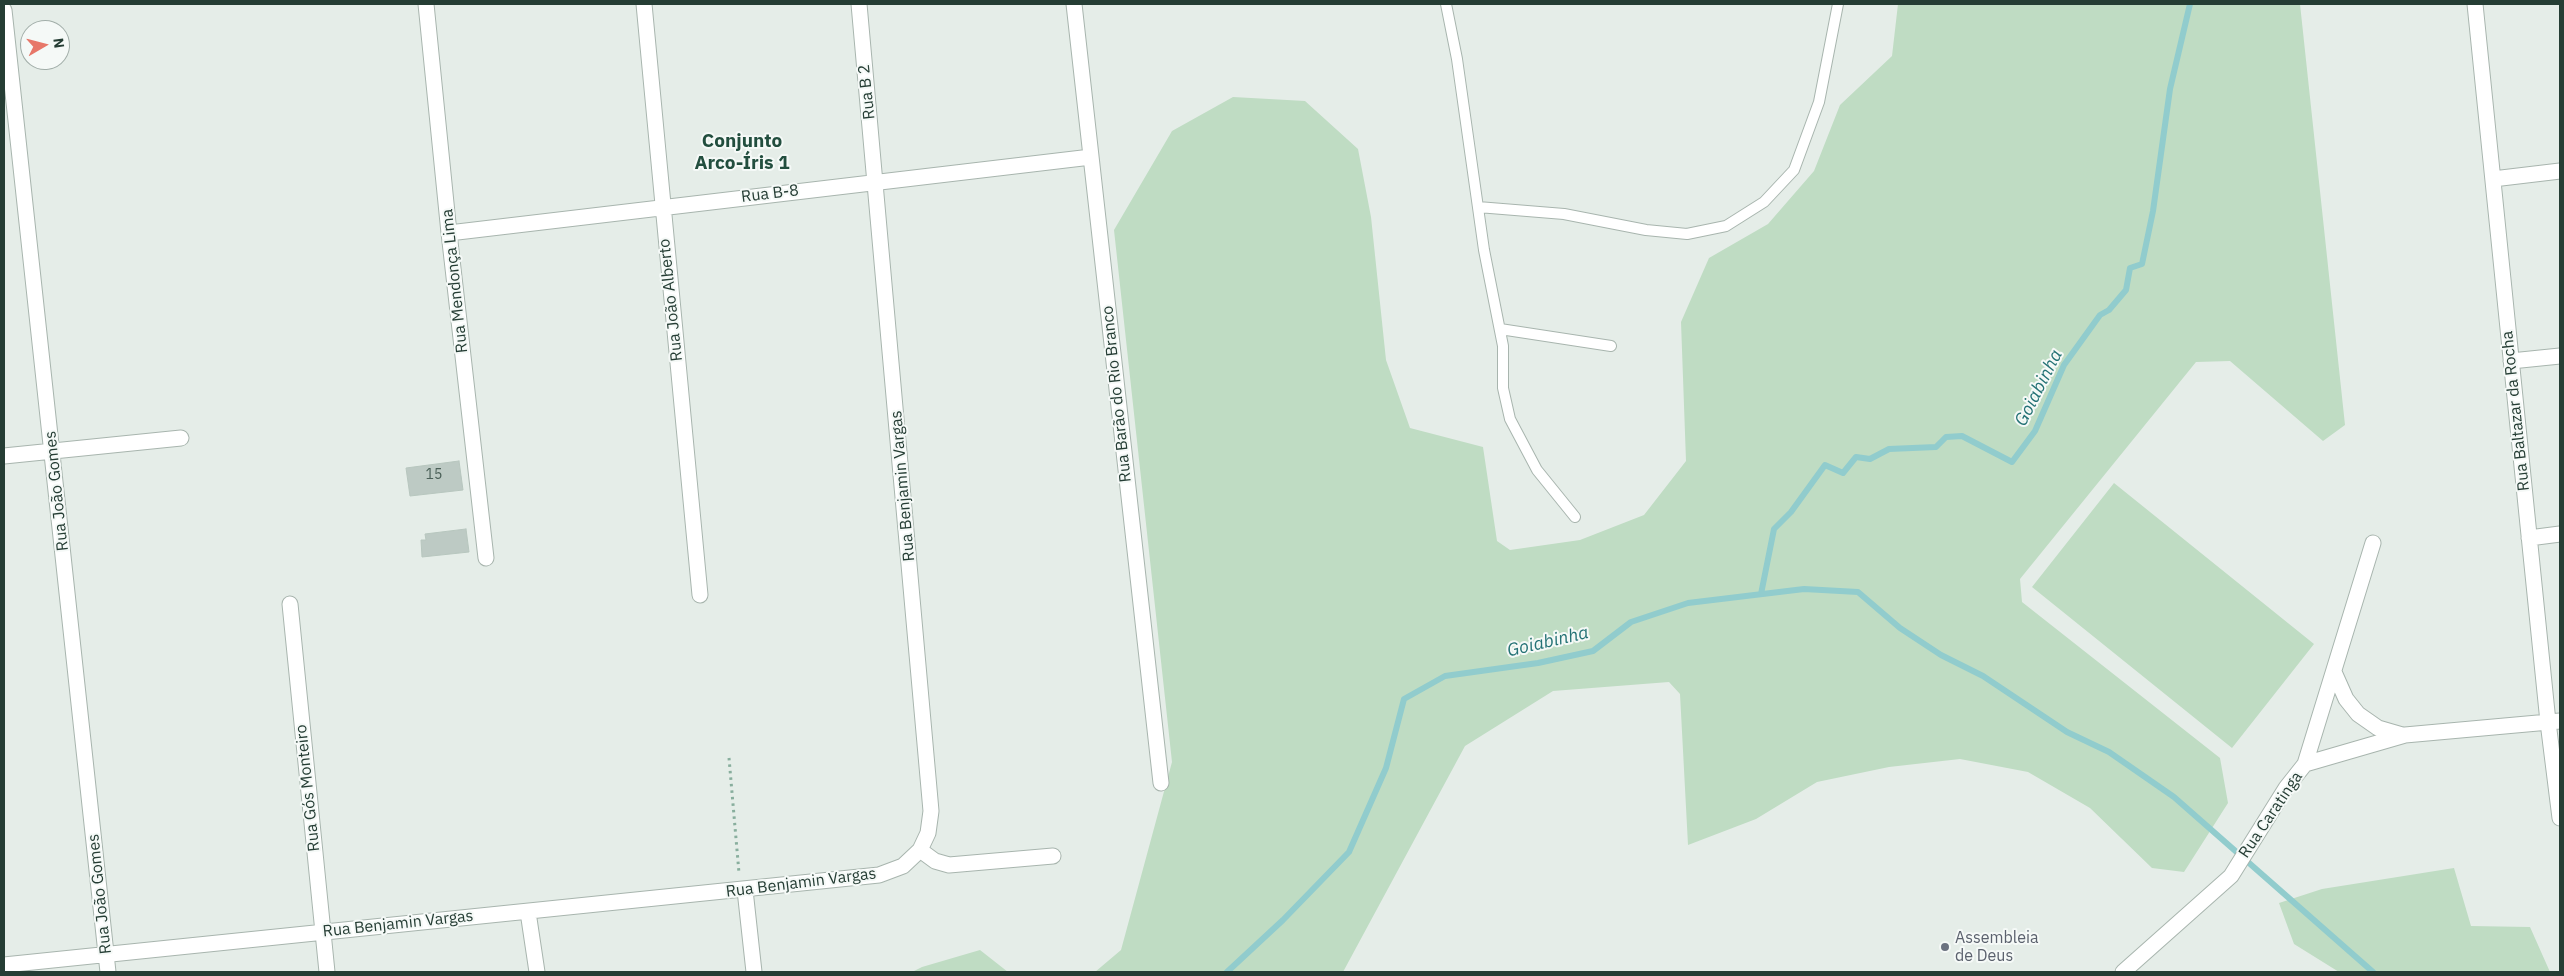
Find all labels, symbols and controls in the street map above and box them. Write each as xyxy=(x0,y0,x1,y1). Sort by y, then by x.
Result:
north arrow xyxy=(20,20,70,70)
text: N xyxy=(49,37,68,49)
street label: Rua B 2 xyxy=(855,63,879,121)
district label: Conjunto Arco-Íris 1 xyxy=(694,131,790,175)
street label: Rua B-8 xyxy=(740,181,800,207)
street label: Rua Mendonça Lima xyxy=(438,208,472,354)
street label: Rua João Alberto xyxy=(655,238,687,362)
street label: Rua Barão do Rio Branco xyxy=(1098,305,1136,483)
street label: Rua Baltazar da Rocha xyxy=(2498,330,2534,492)
water label: Goiabinha xyxy=(2011,346,2067,430)
street label: Rua Benjamin Vargas xyxy=(887,410,919,562)
street label: Rua João Gomes xyxy=(41,430,73,552)
house number: 15 xyxy=(426,467,442,483)
water label: Goiabinha xyxy=(1505,622,1591,662)
street label: Rua Gós Monteiro xyxy=(292,724,324,852)
street label: Rua Caratinga xyxy=(2235,768,2307,862)
street label: Rua João Gomes xyxy=(84,833,116,955)
street label: Rua Benjamin Vargas xyxy=(725,864,877,902)
street label: Rua Benjamin Vargas xyxy=(322,907,474,941)
place label: Assembleia de Deus xyxy=(1955,928,2038,966)
marker: Assembleia de Deus xyxy=(1939,941,1951,953)

